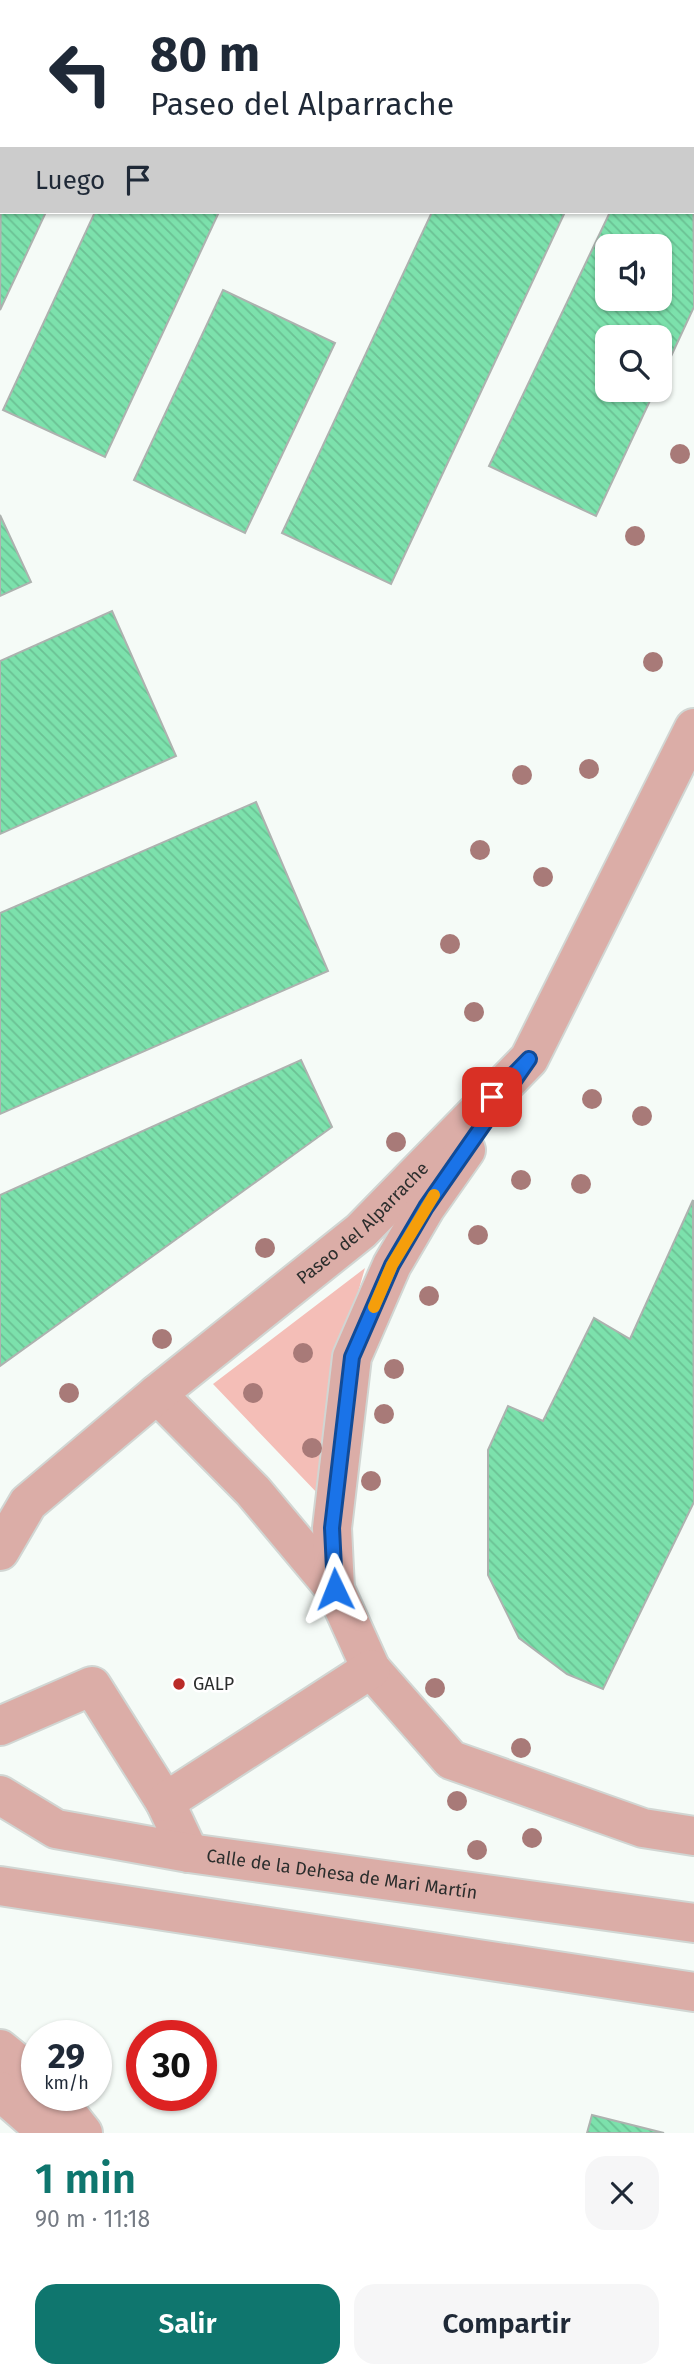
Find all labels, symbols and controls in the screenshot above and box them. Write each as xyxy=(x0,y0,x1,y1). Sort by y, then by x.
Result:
text: 80 m xyxy=(150,25,260,84)
icon: left xyxy=(35,28,126,119)
text: Paseo del Alparrache xyxy=(150,85,454,123)
icon: arrive xyxy=(119,161,157,199)
text: Luego xyxy=(35,165,105,196)
map controls xyxy=(595,234,672,402)
button: sound xyxy=(595,234,672,311)
button: search xyxy=(595,325,672,402)
pin xyxy=(462,1067,522,1127)
icon: arrive xyxy=(473,1078,511,1116)
street label: Paseo del Alparrache xyxy=(292,1157,433,1289)
position arrow xyxy=(298,1552,372,1626)
place label: GALP xyxy=(193,1673,234,1695)
marker: GALP xyxy=(171,1676,187,1692)
street label: Calle de la Dehesa de Mari Martín xyxy=(205,1845,479,1904)
speed limit sign: 30 xyxy=(126,2020,217,2111)
text: 29 xyxy=(48,2035,85,2077)
text: km/h xyxy=(44,2072,89,2094)
text: 1 min xyxy=(35,2154,136,2204)
button: close xyxy=(585,2156,659,2230)
text: 90 m · 11:18 xyxy=(35,2205,150,2233)
button: Salir xyxy=(35,2284,340,2364)
button: Compartir xyxy=(354,2284,659,2364)

